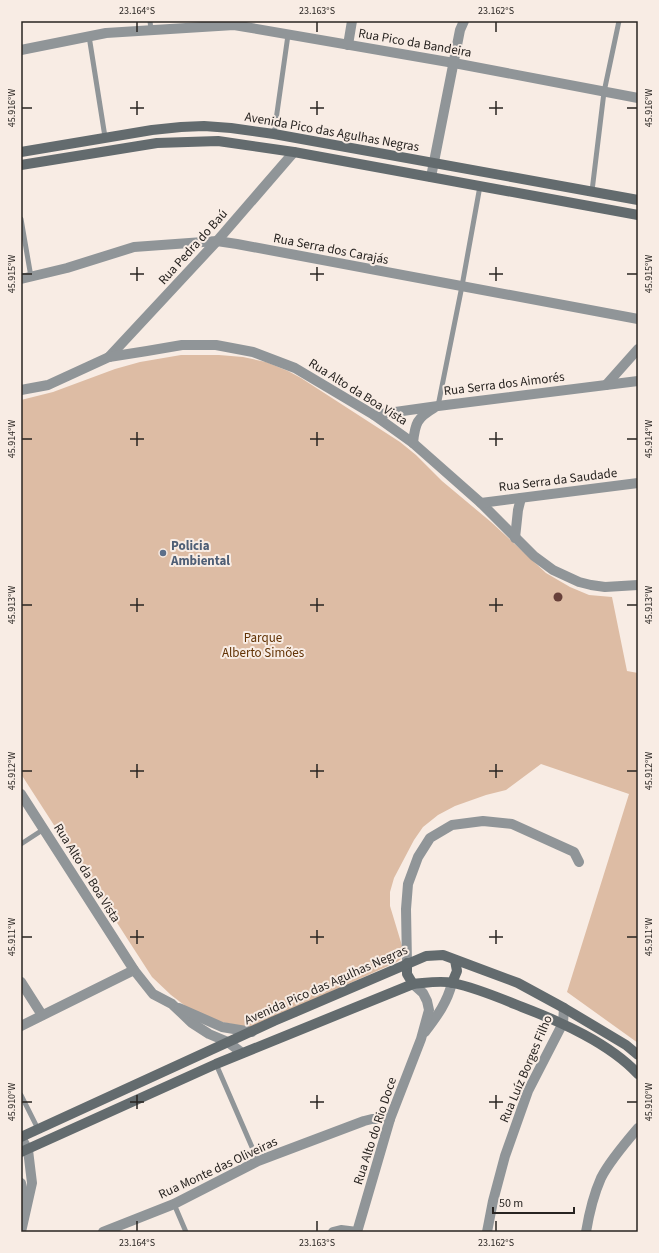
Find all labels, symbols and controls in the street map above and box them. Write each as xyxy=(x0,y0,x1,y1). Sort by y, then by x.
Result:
text: 23.164°S xyxy=(119,4,155,18)
text: 23.163°S xyxy=(299,4,335,18)
text: 23.162°S xyxy=(478,4,514,18)
street label: Rua Pico da Bandeira xyxy=(357,24,473,62)
text: 45.916°W xyxy=(5,89,19,127)
text: 45.916°W xyxy=(642,89,656,127)
street label: Avenida Pico das Agulhas Negras xyxy=(243,108,421,156)
street label: Rua Pedra do Baú xyxy=(154,205,232,289)
street label: Rua Serra dos Carajás xyxy=(272,229,391,269)
text: 45.915°W xyxy=(5,255,19,293)
text: 45.915°W xyxy=(642,255,656,293)
street label: Rua Alto da Boa Vista xyxy=(305,354,411,430)
street label: Rua Serra dos Aimorés xyxy=(443,368,566,400)
text: 45.914°W xyxy=(5,420,19,458)
text: 45.914°W xyxy=(642,420,656,458)
street label: Rua Serra da Saudade xyxy=(498,464,618,496)
place label: Policia Ambiental xyxy=(170,537,230,570)
marker: Policia Ambiental xyxy=(158,548,168,558)
text: 45.913°W xyxy=(5,586,19,624)
text: 45.913°W xyxy=(642,586,656,624)
park label: Parque Alberto Simões xyxy=(222,629,305,662)
text: 45.912°W xyxy=(5,752,19,790)
text: 45.912°W xyxy=(642,752,656,790)
street label: Rua Alto da Boa Vista xyxy=(49,820,125,926)
text: 45.911°W xyxy=(5,918,19,956)
text: 45.911°W xyxy=(642,918,656,956)
street label: Avenida Pico das Agulhas Negras xyxy=(242,941,411,1029)
street label: Rua Luíz Borges Filho xyxy=(495,1012,557,1126)
street label: Rua Alto do Rio Doce xyxy=(349,1075,401,1187)
text: 45.910°W xyxy=(5,1083,19,1121)
text: 45.910°W xyxy=(642,1083,656,1121)
street label: Rua Monte das Oliveiras xyxy=(156,1132,281,1203)
scale bar xyxy=(493,1189,574,1215)
text: 50 m xyxy=(499,1195,523,1212)
text: 23.164°S xyxy=(119,1236,155,1250)
text: 23.163°S xyxy=(299,1236,335,1250)
text: 23.162°S xyxy=(478,1236,514,1250)

